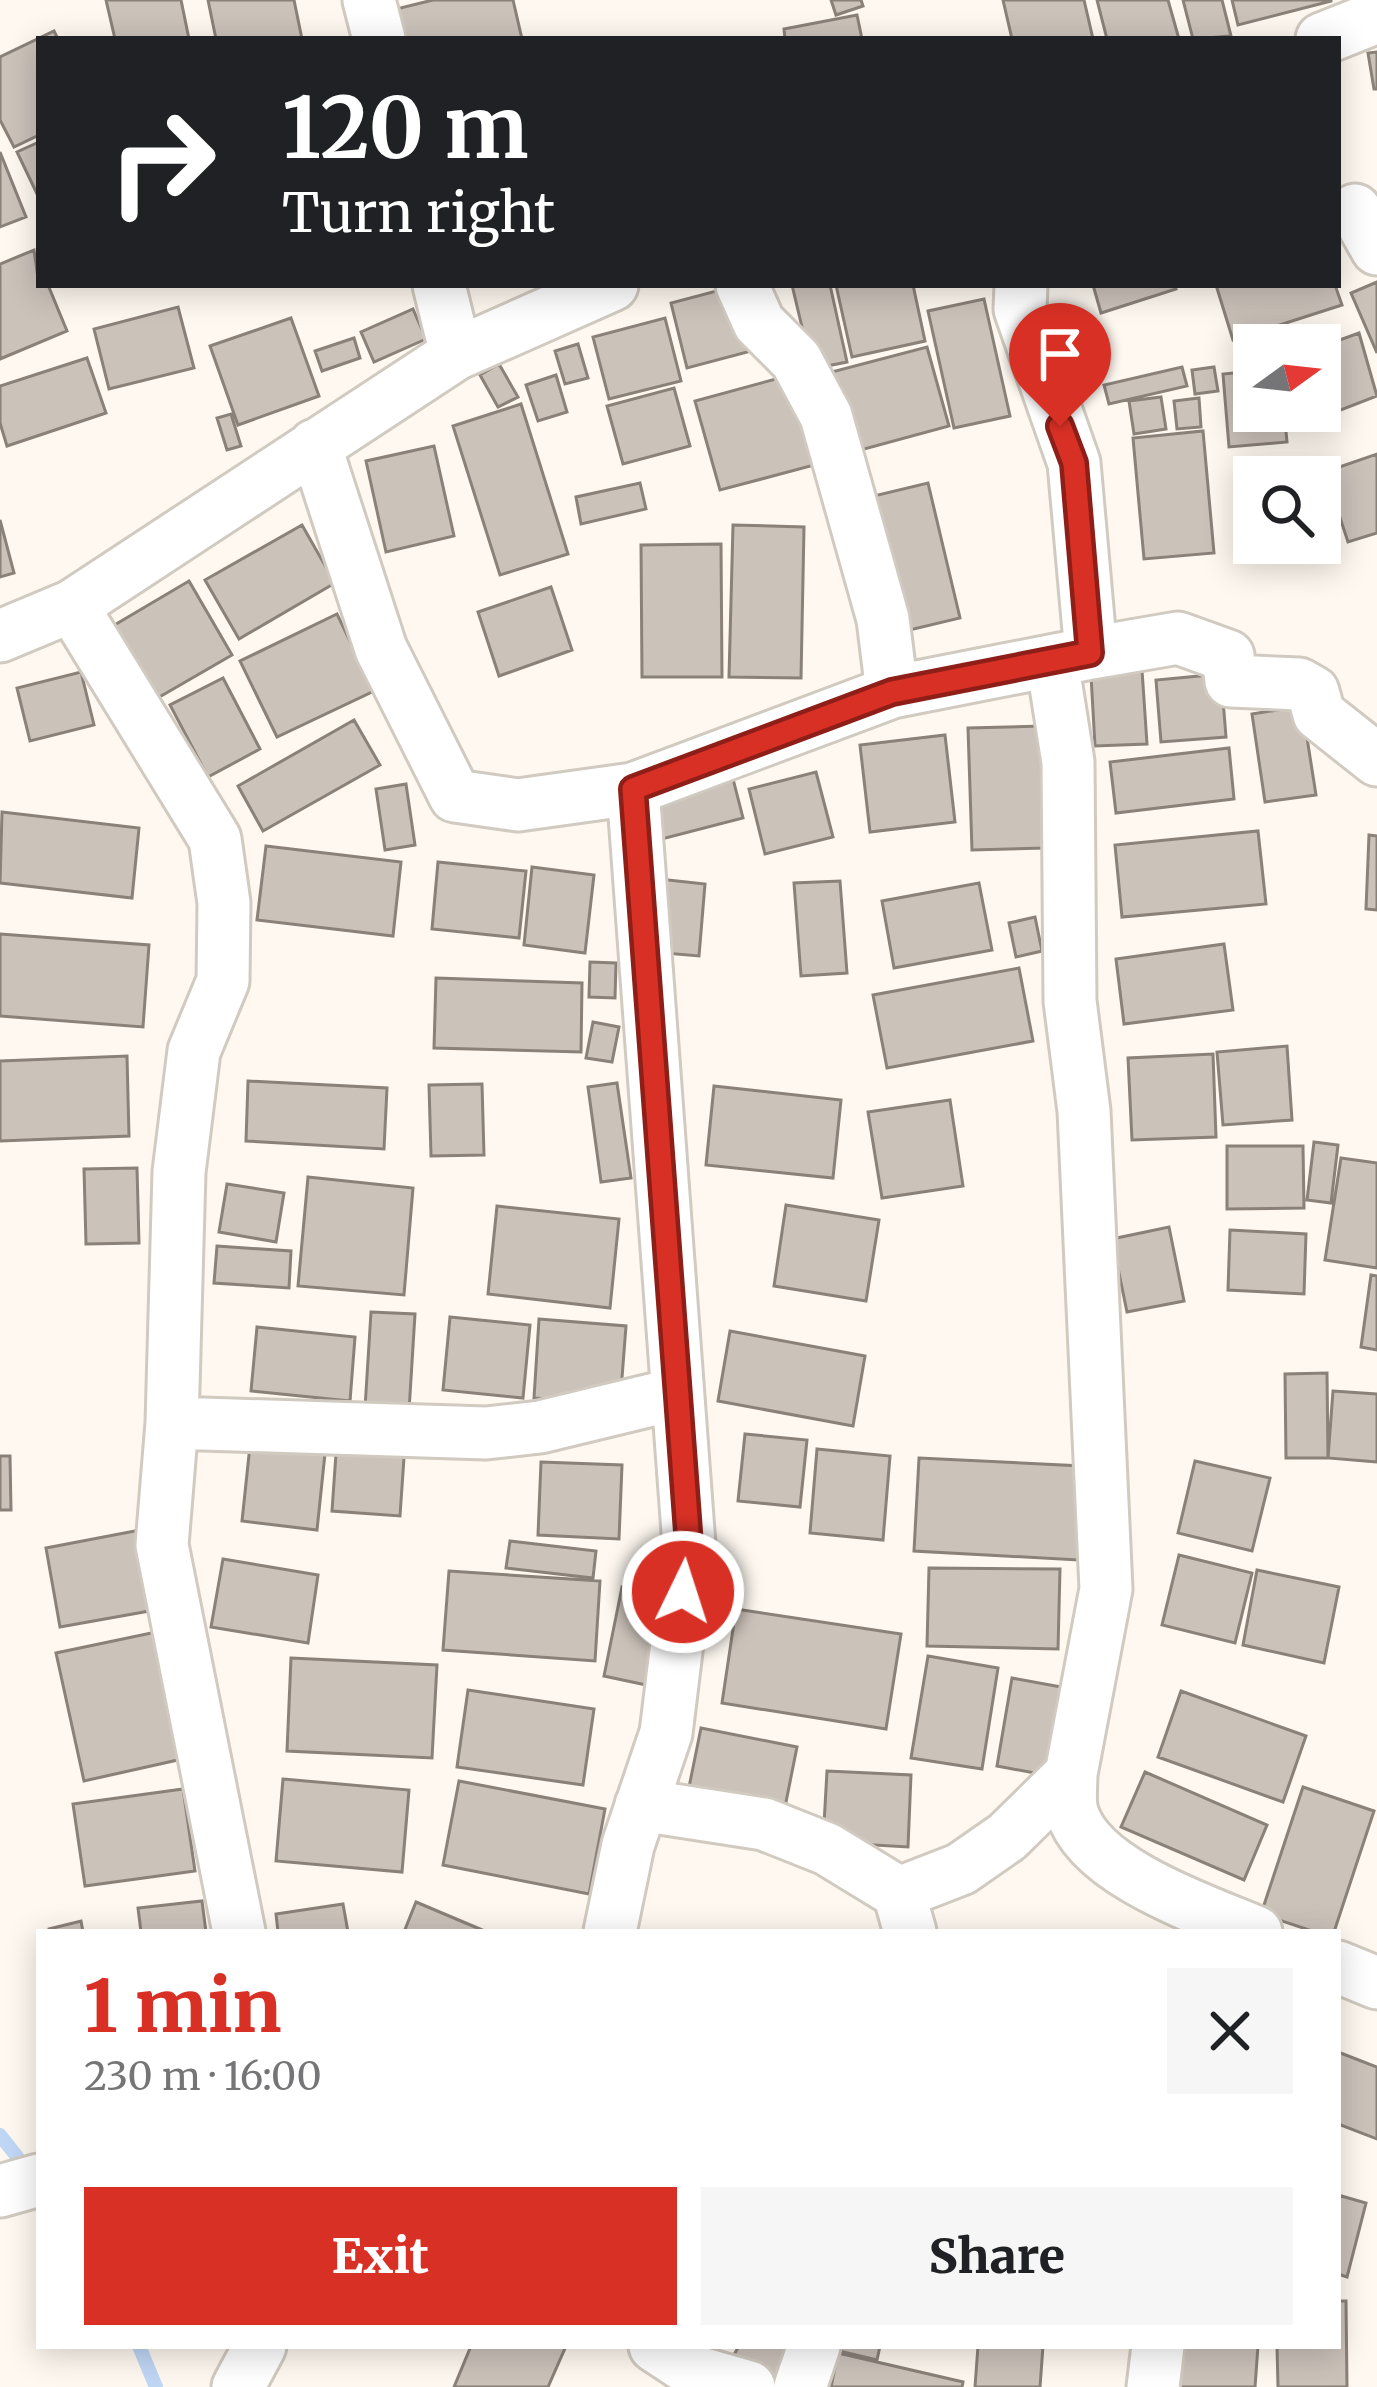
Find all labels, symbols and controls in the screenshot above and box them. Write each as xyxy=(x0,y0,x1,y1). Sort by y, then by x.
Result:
text: 120 m xyxy=(282,75,529,181)
icon: right xyxy=(84,84,240,240)
text: Turn right xyxy=(282,179,555,247)
pin xyxy=(1009,303,1111,426)
icon: arrive xyxy=(1027,321,1093,387)
north arrow xyxy=(1233,324,1341,432)
map controls xyxy=(1233,324,1341,564)
button: search xyxy=(1233,456,1341,564)
position arrow xyxy=(620,1529,746,1655)
text: 1 min xyxy=(84,1961,281,2052)
button: close xyxy=(1167,1968,1293,2094)
text: 230 m · 16:00 xyxy=(84,2052,322,2101)
button: Exit xyxy=(84,2187,677,2325)
button: Share xyxy=(701,2187,1293,2325)

